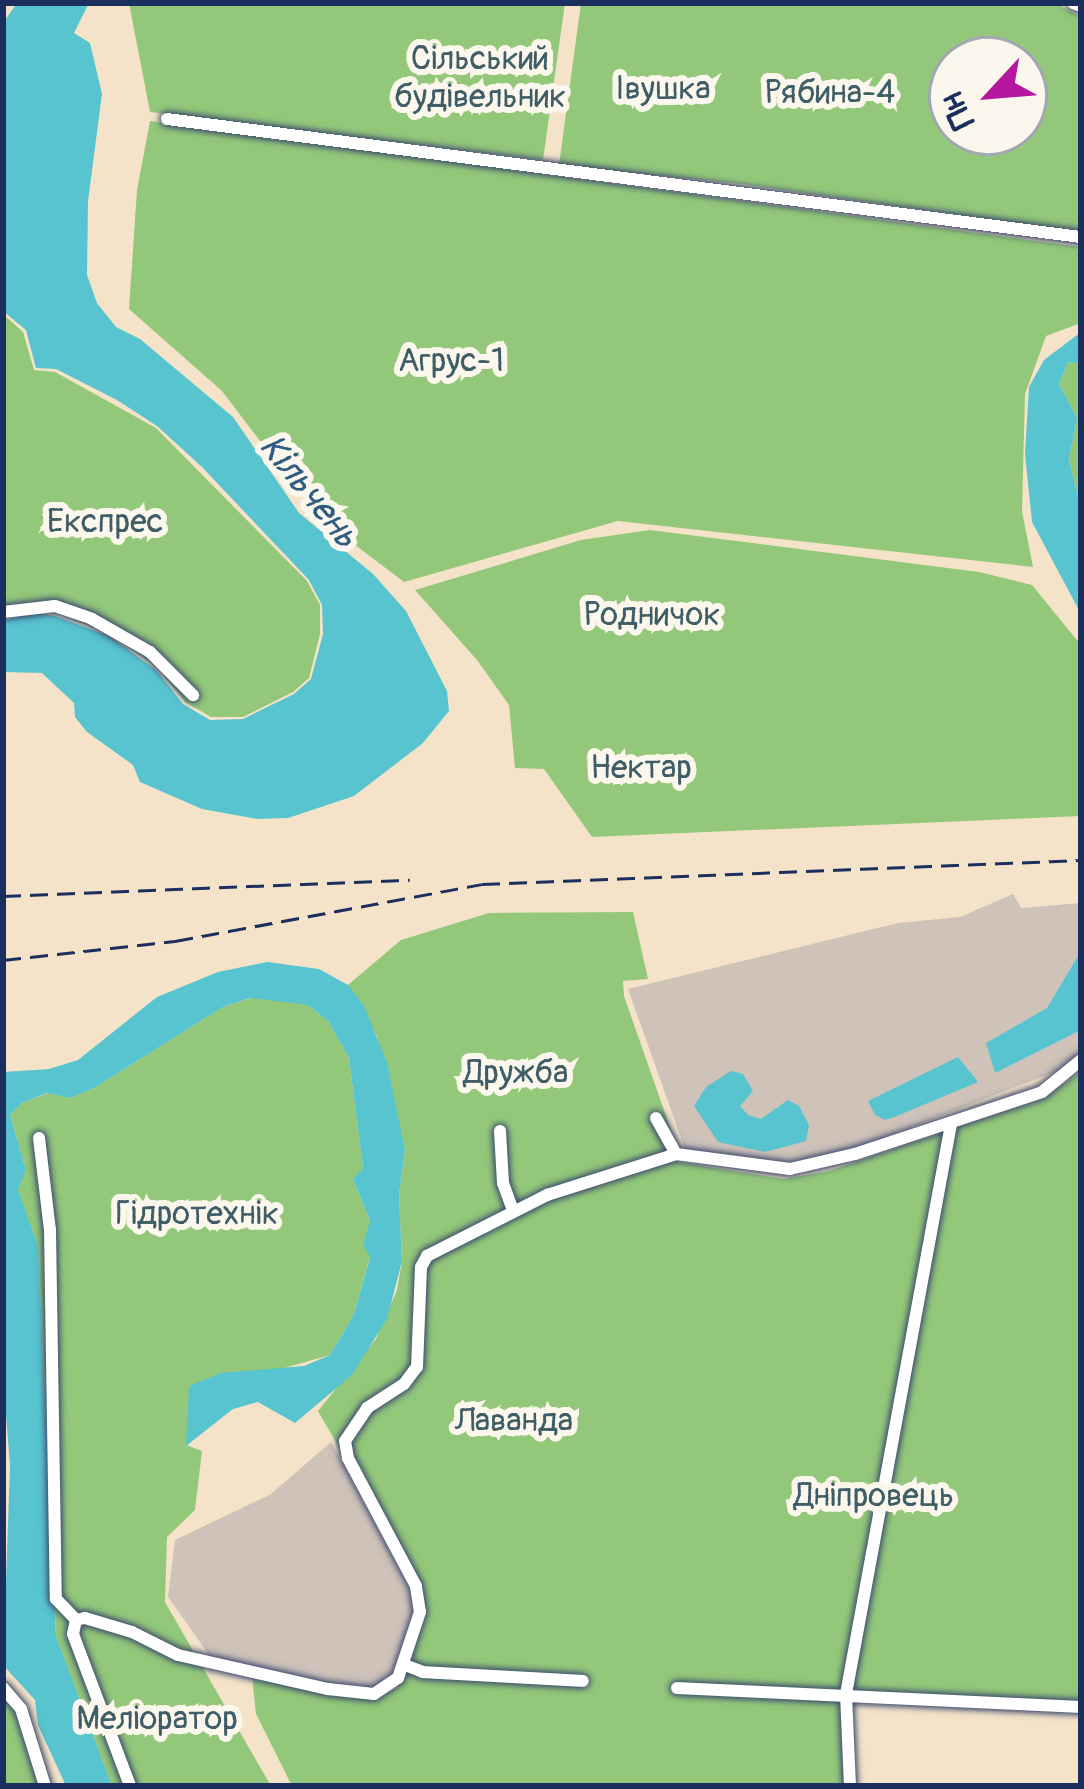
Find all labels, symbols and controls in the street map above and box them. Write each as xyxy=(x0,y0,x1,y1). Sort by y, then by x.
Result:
north arrow xyxy=(928,36,1048,156)
park label: Сільський будівельник xyxy=(394,39,566,117)
park label: Івушка xyxy=(615,69,711,109)
park label: Рябина-4 xyxy=(765,73,895,113)
text: Пн xyxy=(932,85,984,136)
park label: Агрус-1 xyxy=(398,341,504,381)
water label: Кільчень xyxy=(250,426,368,556)
park label: Експрес xyxy=(47,502,163,542)
park label: Родничок xyxy=(584,595,720,635)
park label: Нектар xyxy=(590,748,692,788)
park label: Дружба xyxy=(464,1053,568,1093)
park label: Гідротехнік xyxy=(115,1194,279,1234)
park label: Лаванда xyxy=(455,1401,573,1441)
park label: Дніпровець xyxy=(794,1476,954,1516)
park label: Меліоратор xyxy=(76,1699,238,1739)

